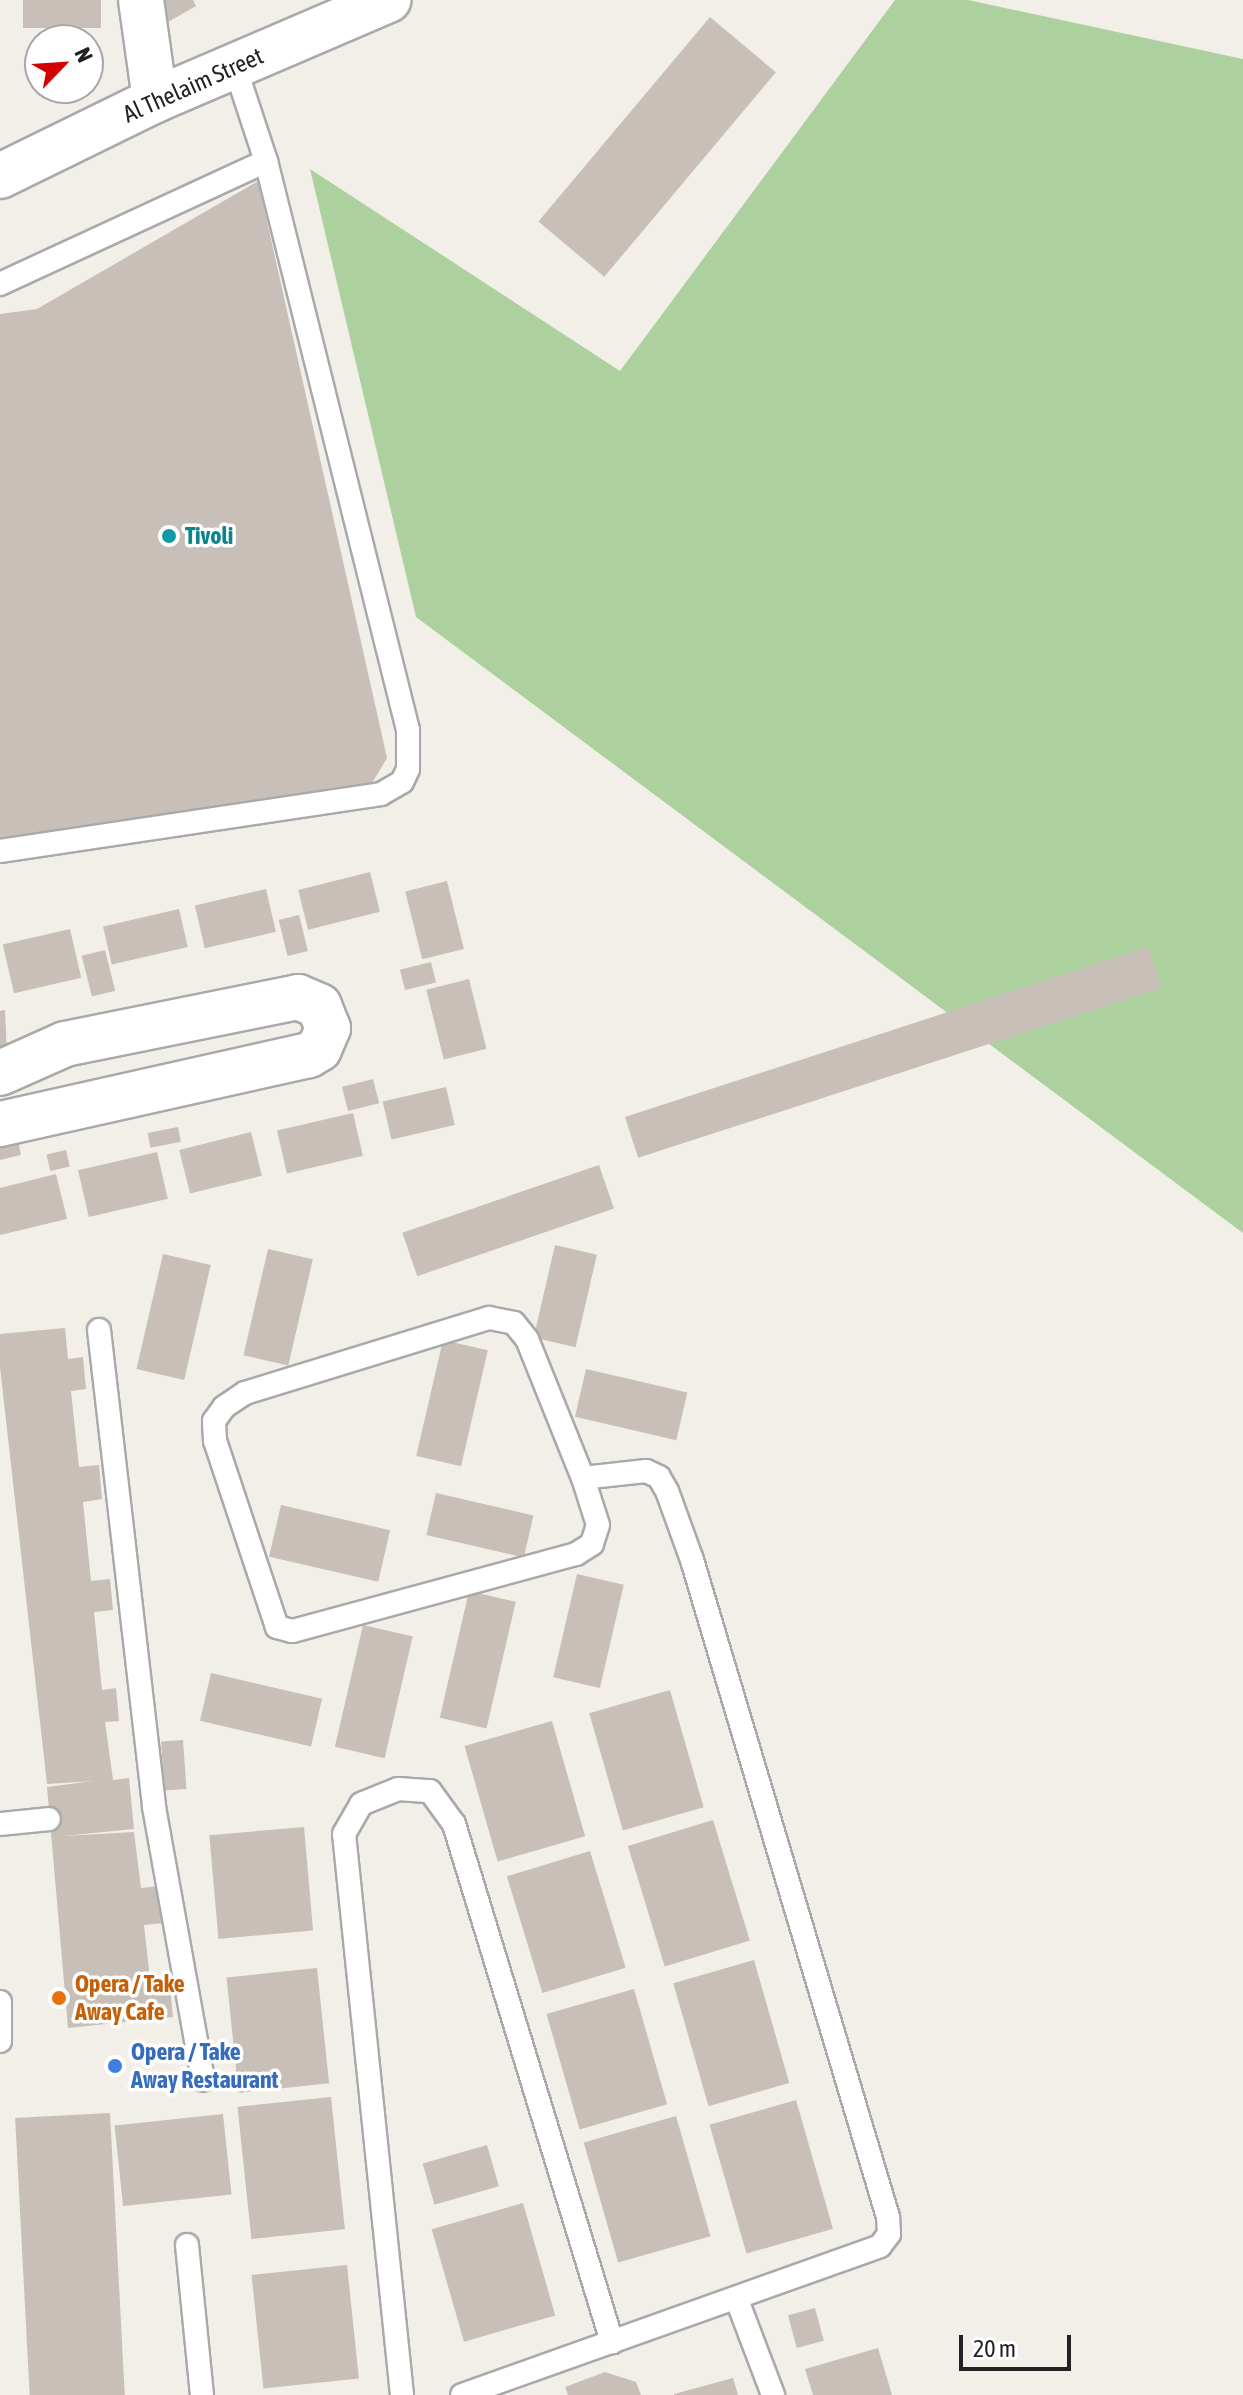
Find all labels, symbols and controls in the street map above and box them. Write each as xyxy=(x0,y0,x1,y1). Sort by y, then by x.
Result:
north arrow xyxy=(24,24,104,104)
street label: Al Thelaim Street xyxy=(119,41,267,129)
text: N xyxy=(69,43,98,66)
place label: Tivoli xyxy=(185,522,233,550)
marker: Tivoli xyxy=(160,527,178,545)
place label: Opera / Take Away Cafe xyxy=(75,1970,185,2026)
marker: Opera / Take Away Cafe xyxy=(50,1989,68,2007)
place label: Opera / Take Away Restaurant xyxy=(131,2038,279,2094)
marker: Opera / Take Away Restaurant xyxy=(106,2057,124,2075)
scale bar xyxy=(963,2319,1075,2369)
text: 20 m xyxy=(973,2335,1016,2362)

